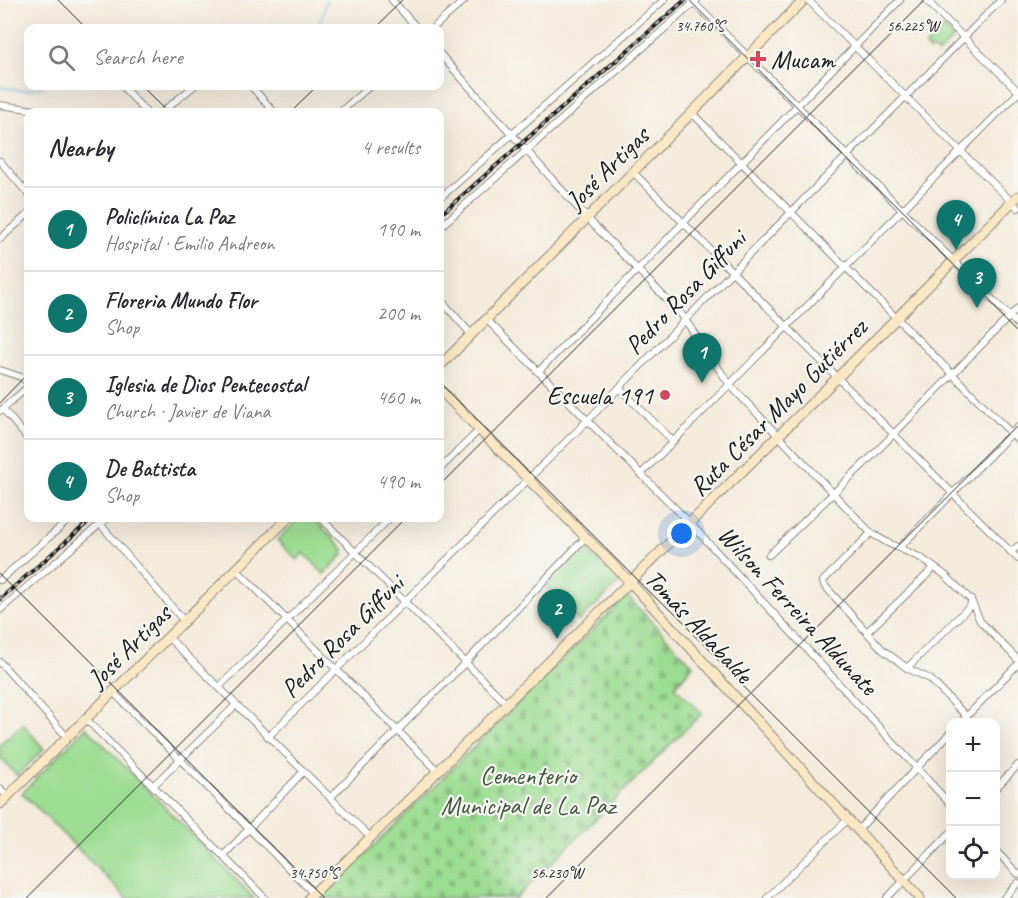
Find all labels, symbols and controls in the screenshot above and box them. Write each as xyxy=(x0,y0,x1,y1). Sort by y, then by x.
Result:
text: 34.760°S xyxy=(676,17,727,36)
text: 56.225°W xyxy=(887,17,942,36)
search box xyxy=(24,24,444,90)
icon: search xyxy=(45,41,78,74)
text: Search here xyxy=(93,43,183,71)
place label: Mucam xyxy=(771,43,837,76)
marker: Mucam xyxy=(749,50,767,68)
street label: José Artigas xyxy=(557,118,658,218)
text: Nearby xyxy=(48,131,113,164)
text: 4 results xyxy=(361,135,420,160)
pin: 4 xyxy=(936,200,976,250)
text: Policlínica La Paz xyxy=(105,203,234,231)
text: 1 xyxy=(63,217,72,242)
text: 190 m xyxy=(377,217,420,242)
street label: Pedro Rosa Giffuni xyxy=(618,221,755,362)
text: Hospital · Emilio Andreon xyxy=(105,231,274,256)
pin: 3 xyxy=(958,258,996,308)
text: Floreria Mundo Flor xyxy=(105,287,257,315)
text: 2 xyxy=(63,301,72,326)
text: 200 m xyxy=(377,301,420,326)
street label: Ruta César Mayo Gutiérrez xyxy=(682,310,876,503)
text: Shop xyxy=(105,315,139,340)
pin: 1 xyxy=(682,334,722,383)
text: Iglesia de Dios Pentecostal xyxy=(105,371,306,399)
place label: Escuela 191 xyxy=(547,379,654,412)
text: 3 xyxy=(63,385,72,410)
text: 460 m xyxy=(377,385,420,410)
marker: Escuela 191 xyxy=(658,388,672,402)
text: Church · Javier de Viana xyxy=(105,399,270,424)
text: De Battista xyxy=(105,455,195,483)
text: 4 xyxy=(63,469,72,494)
text: 490 m xyxy=(377,469,420,494)
text: Shop xyxy=(105,483,139,508)
your location xyxy=(667,519,696,548)
street label: Wilson Ferreira Aldunate xyxy=(711,519,886,703)
street label: Tomás Aldabalde xyxy=(638,563,761,691)
street label: Pedro Rosa Giffuni xyxy=(274,566,413,705)
pin: 2 xyxy=(538,590,576,639)
street label: José Artigas xyxy=(79,596,180,696)
map controls xyxy=(946,718,1000,880)
button: + xyxy=(946,718,1000,772)
park label: Cementerio Municipal de La Paz xyxy=(441,759,618,822)
button: − xyxy=(946,772,1000,826)
button: locate xyxy=(946,826,1000,880)
text: 34.750°S xyxy=(290,864,341,883)
text: 56.230°W xyxy=(531,864,586,883)

